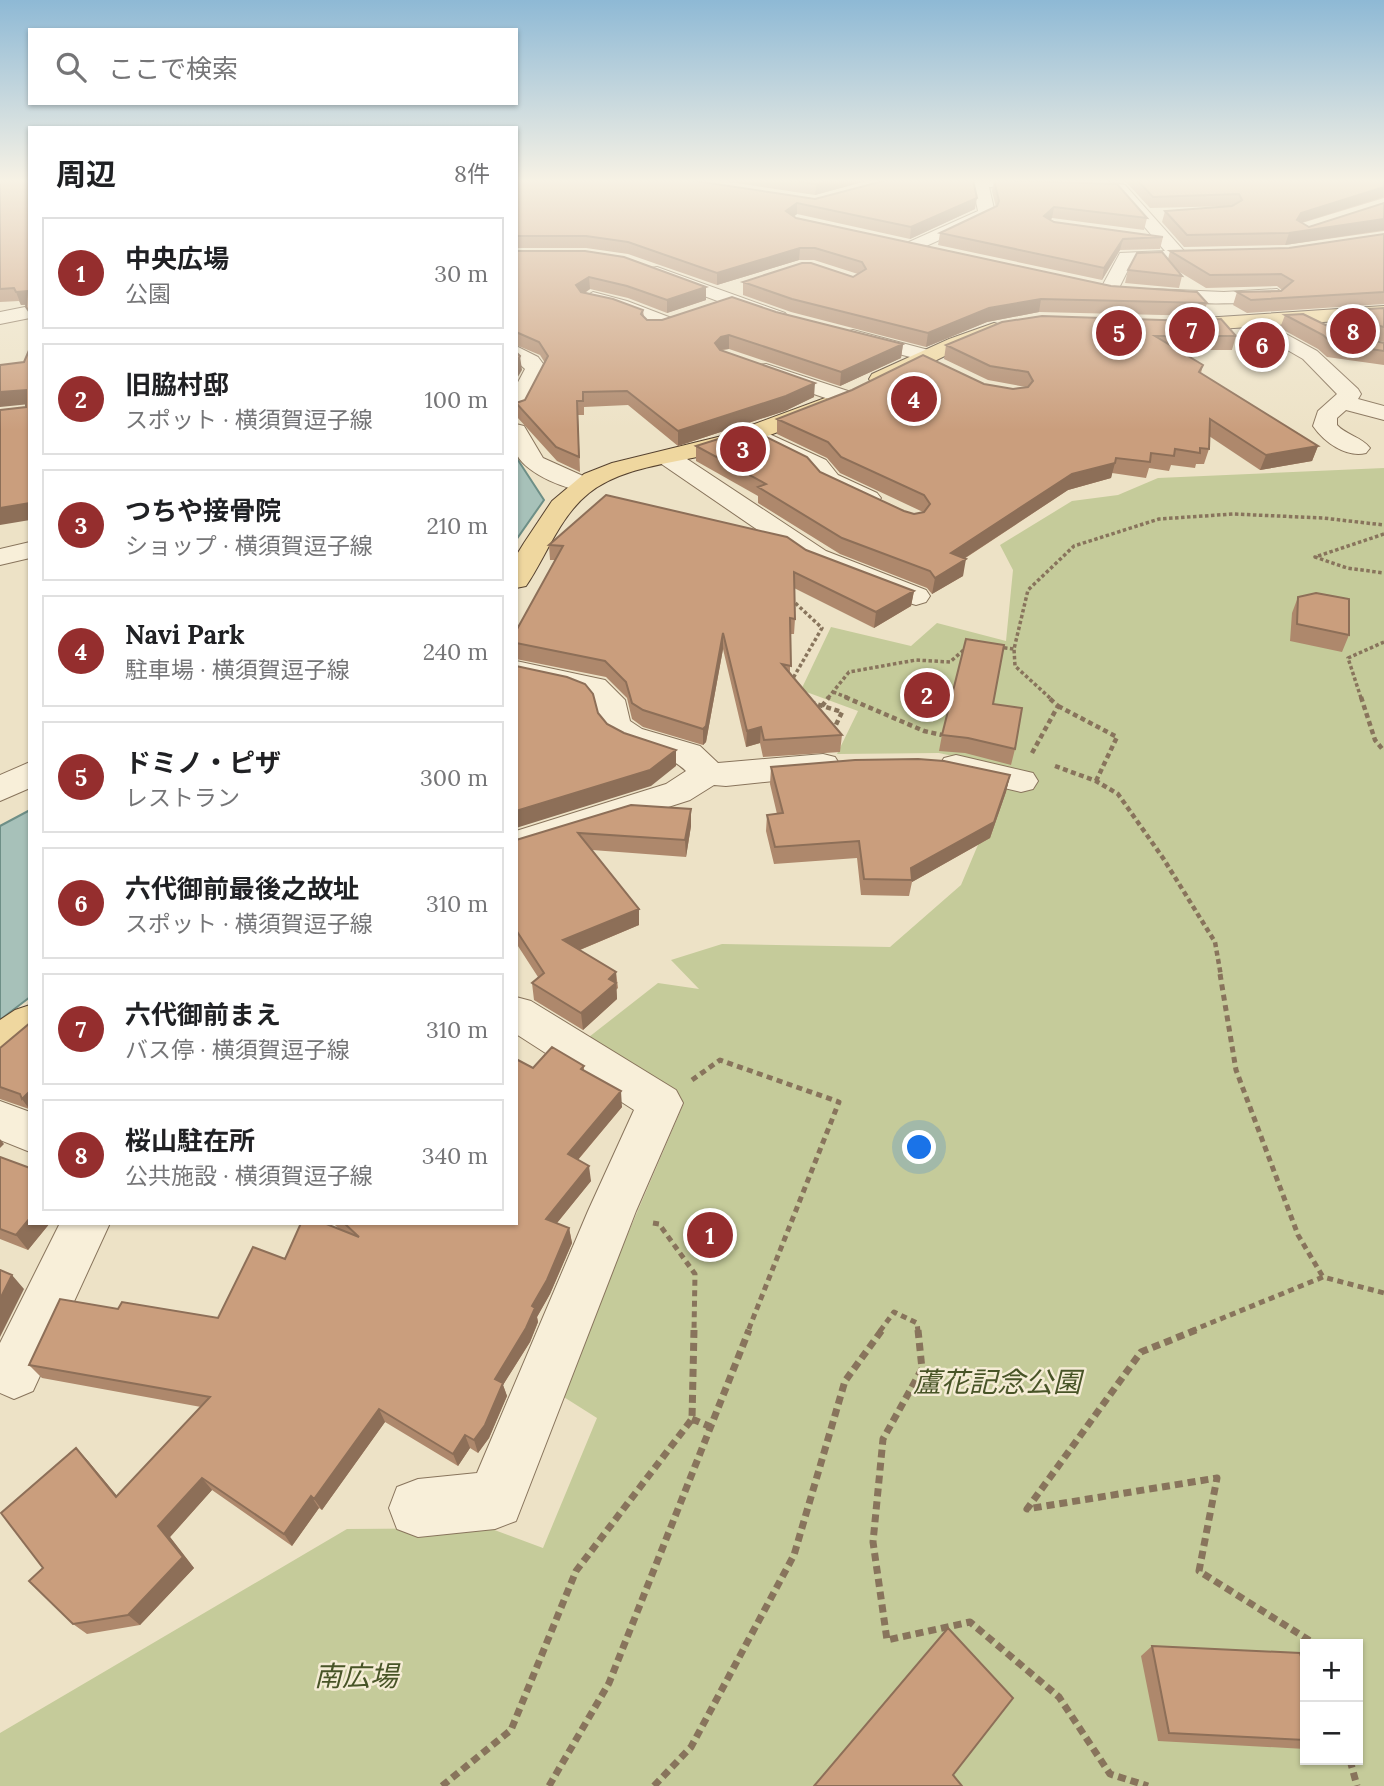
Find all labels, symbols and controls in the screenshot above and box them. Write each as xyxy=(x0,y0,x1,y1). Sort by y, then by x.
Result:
search box xyxy=(28,28,518,105)
icon: search xyxy=(52,48,90,86)
text: ここで検索 xyxy=(108,52,238,85)
text: 周辺 xyxy=(56,155,116,193)
text: 8件 xyxy=(454,159,490,188)
text: 中央広場 xyxy=(125,242,229,275)
text: 1 xyxy=(76,259,86,288)
text: 30 m xyxy=(434,259,488,288)
text: 公園 xyxy=(125,279,171,308)
pin: 7 xyxy=(1169,304,1215,356)
pin: 8 xyxy=(1330,305,1376,357)
pin: 5 xyxy=(1096,307,1142,359)
pin: 6 xyxy=(1239,319,1285,371)
text: 旧脇村邸 xyxy=(125,368,229,401)
pin: 4 xyxy=(891,373,937,425)
text: 2 xyxy=(75,385,87,414)
text: 100 m xyxy=(424,385,488,414)
text: スポット · 横須賀逗子線 xyxy=(125,405,373,434)
pin: 3 xyxy=(720,423,766,475)
text: つちや接骨院 xyxy=(125,494,281,527)
text: 3 xyxy=(75,511,87,540)
text: 210 m xyxy=(426,511,488,540)
text: ショップ · 横須賀逗子線 xyxy=(125,531,373,560)
text: Navi Park xyxy=(125,618,245,651)
text: 4 xyxy=(75,637,87,666)
text: 240 m xyxy=(423,637,488,666)
text: 駐車場 · 横須賀逗子線 xyxy=(125,655,350,684)
pin: 2 xyxy=(904,669,950,721)
text: ドミノ・ピザ xyxy=(125,746,281,779)
text: 5 xyxy=(75,763,87,792)
text: 300 m xyxy=(420,763,488,792)
text: レストラン xyxy=(125,783,240,812)
text: 六代御前最後之故址 xyxy=(125,872,359,905)
text: 6 xyxy=(74,889,88,918)
text: 310 m xyxy=(426,889,488,918)
text: スポット · 横須賀逗子線 xyxy=(125,909,373,938)
text: 六代御前まえ xyxy=(125,998,281,1031)
text: 7 xyxy=(76,1015,86,1044)
text: 310 m xyxy=(426,1015,488,1044)
text: バス停 · 横須賀逗子線 xyxy=(125,1035,350,1064)
text: 桜山駐在所 xyxy=(125,1124,255,1157)
your location xyxy=(902,1130,936,1164)
text: 8 xyxy=(74,1141,88,1170)
text: 340 m xyxy=(422,1141,488,1170)
text: 公共施設 · 横須賀逗子線 xyxy=(125,1161,373,1190)
pin: 1 xyxy=(687,1209,733,1261)
park label: 蘆花記念公園 xyxy=(913,1364,1085,1400)
map controls xyxy=(1300,1639,1363,1765)
button: + xyxy=(1300,1639,1363,1702)
park label: 南広場 xyxy=(314,1658,401,1694)
button: − xyxy=(1300,1702,1363,1765)

